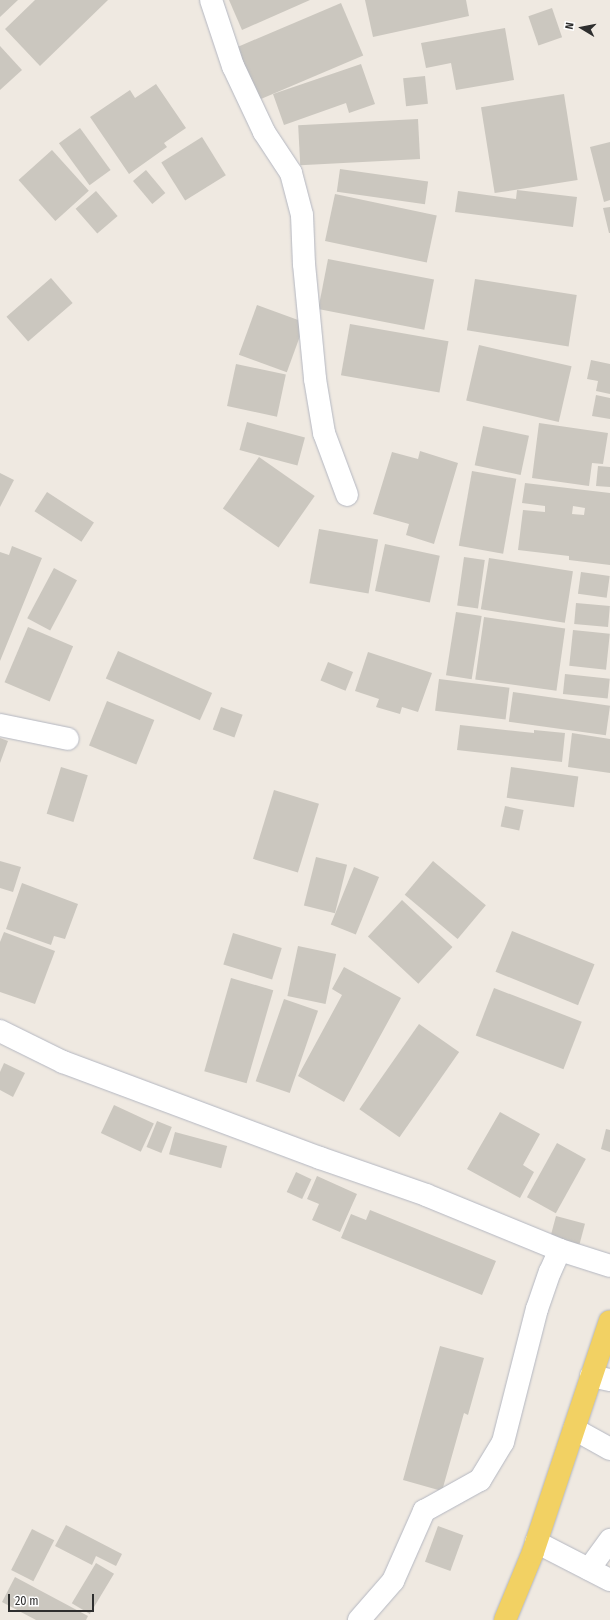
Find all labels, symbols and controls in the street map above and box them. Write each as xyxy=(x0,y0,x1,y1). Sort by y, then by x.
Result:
north arrow xyxy=(562,8,602,48)
text: N xyxy=(563,21,577,30)
scale bar xyxy=(10,1586,96,1612)
text: 20 m xyxy=(15,1594,39,1608)

